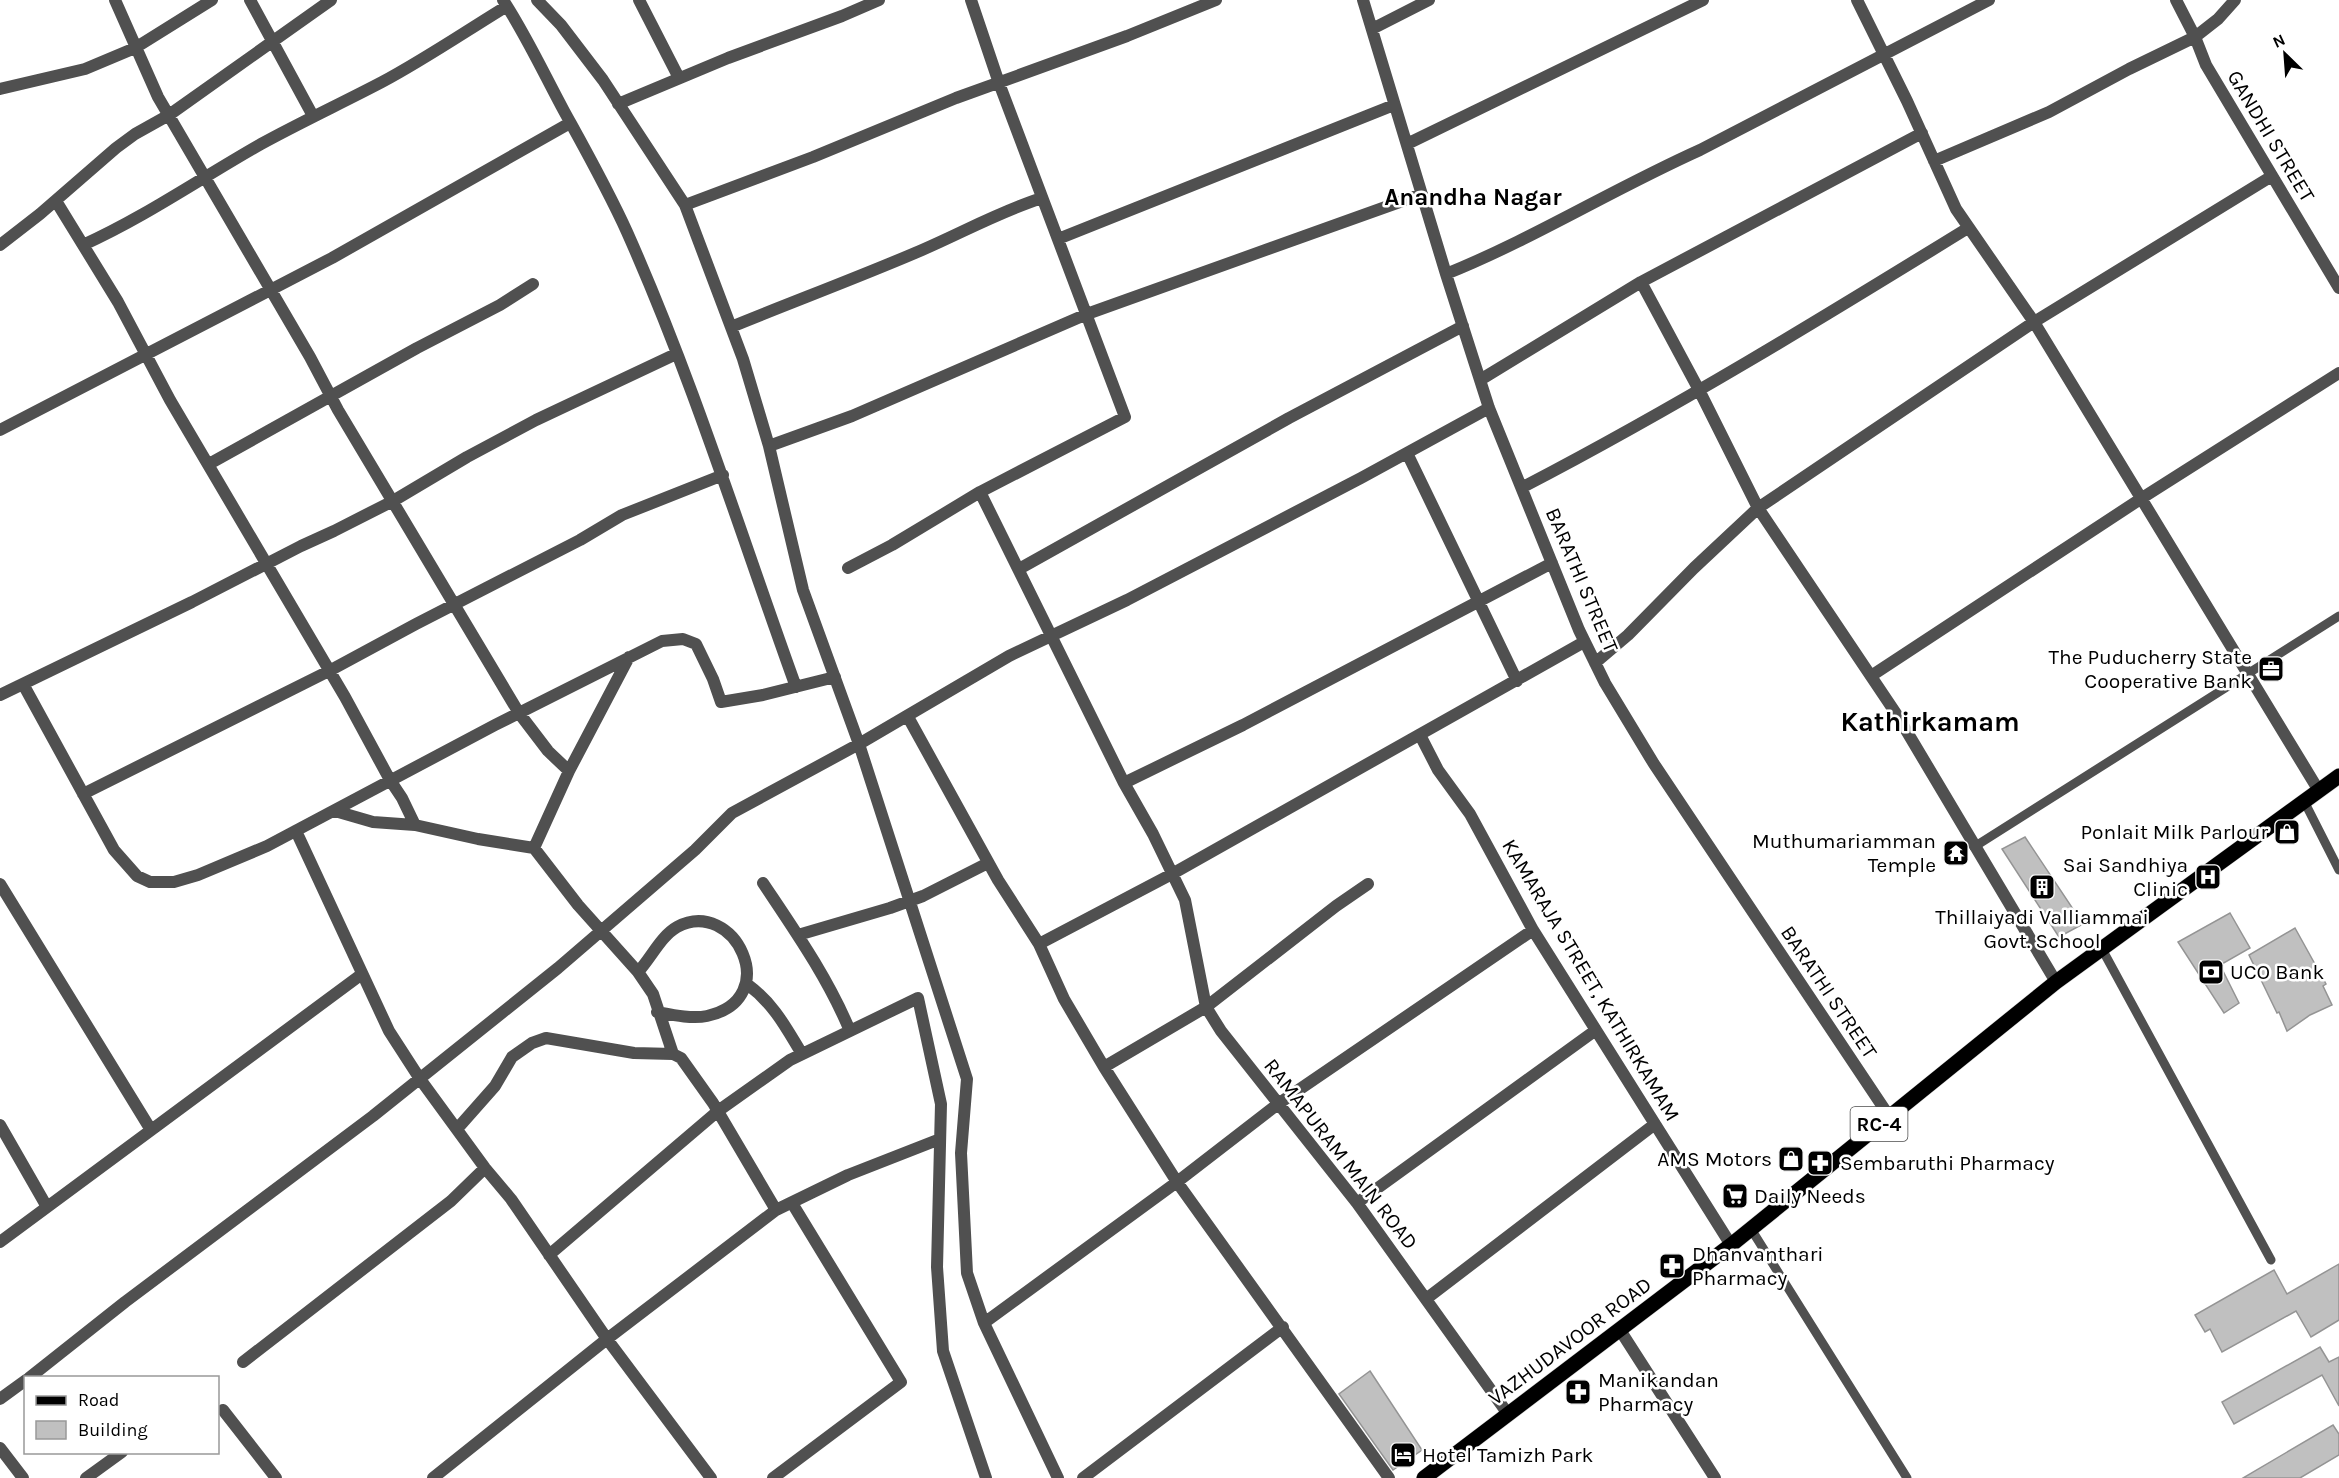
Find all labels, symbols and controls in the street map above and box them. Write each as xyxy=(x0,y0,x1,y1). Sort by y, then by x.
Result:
north arrow xyxy=(2255,24,2315,84)
text: N xyxy=(2270,30,2288,52)
street label: GANDHI STREET xyxy=(2222,66,2320,206)
district label: Anandha Nagar xyxy=(1384,183,1562,211)
street label: BARATHI STREET xyxy=(1541,504,1623,656)
place label: The Puducherry State Cooperative Bank xyxy=(2048,645,2252,693)
office icon: The Puducherry State Cooperative Bank xyxy=(2256,654,2286,684)
district label: Kathirkamam xyxy=(1840,706,2020,738)
shop icon: Ponlait Milk Parlour xyxy=(2272,817,2302,847)
place label: Ponlait Milk Parlour xyxy=(2080,820,2268,844)
place label: Muthumariamman Temple xyxy=(1752,829,1936,877)
street label: KAMARAJA STREET, KATHIRKAMAM xyxy=(1497,835,1685,1125)
temple icon: Muthumariamman Temple xyxy=(1941,838,1971,868)
place label: Sai Sandhiya Clinic xyxy=(2063,853,2188,901)
hospital icon: Sai Sandhiya Clinic xyxy=(2193,862,2223,892)
building icon: Thillaiyadi Valliammai Govt. School xyxy=(2027,872,2057,902)
place label: Thillaiyadi Valliammai Govt. School xyxy=(1935,905,2149,953)
street label: BARATHI STREET xyxy=(1776,921,1882,1063)
bank icon: UCO Bank xyxy=(2196,957,2226,987)
place label: UCO Bank xyxy=(2230,960,2324,984)
street label: RAMAPURAM MAIN ROAD xyxy=(1259,1054,1423,1254)
road number: RC-4 xyxy=(1850,1107,1908,1141)
shop icon: AMS Motors xyxy=(1776,1144,1806,1174)
place label: AMS Motors xyxy=(1657,1147,1772,1171)
pharmacy icon: Sembaruthi Pharmacy xyxy=(1805,1148,1835,1178)
place label: Sembaruthi Pharmacy xyxy=(1840,1151,2055,1175)
supermarket icon: Daily Needs xyxy=(1720,1181,1750,1211)
place label: Daily Needs xyxy=(1754,1184,1866,1208)
place label: Dhanvanthari Pharmacy xyxy=(1692,1242,1824,1290)
pharmacy icon: Dhanvanthari Pharmacy xyxy=(1657,1251,1687,1281)
street label: VAZHUDAVOOR ROAD xyxy=(1484,1272,1656,1410)
place label: Manikandan Pharmacy xyxy=(1598,1368,1719,1416)
legend xyxy=(24,1376,219,1454)
pharmacy icon: Manikandan Pharmacy xyxy=(1563,1377,1593,1407)
text: Road xyxy=(78,1389,119,1411)
text: Building xyxy=(78,1419,148,1441)
hotel icon: Hotel Tamizh Park xyxy=(1388,1440,1418,1470)
place label: Hotel Tamizh Park xyxy=(1422,1443,1594,1467)

